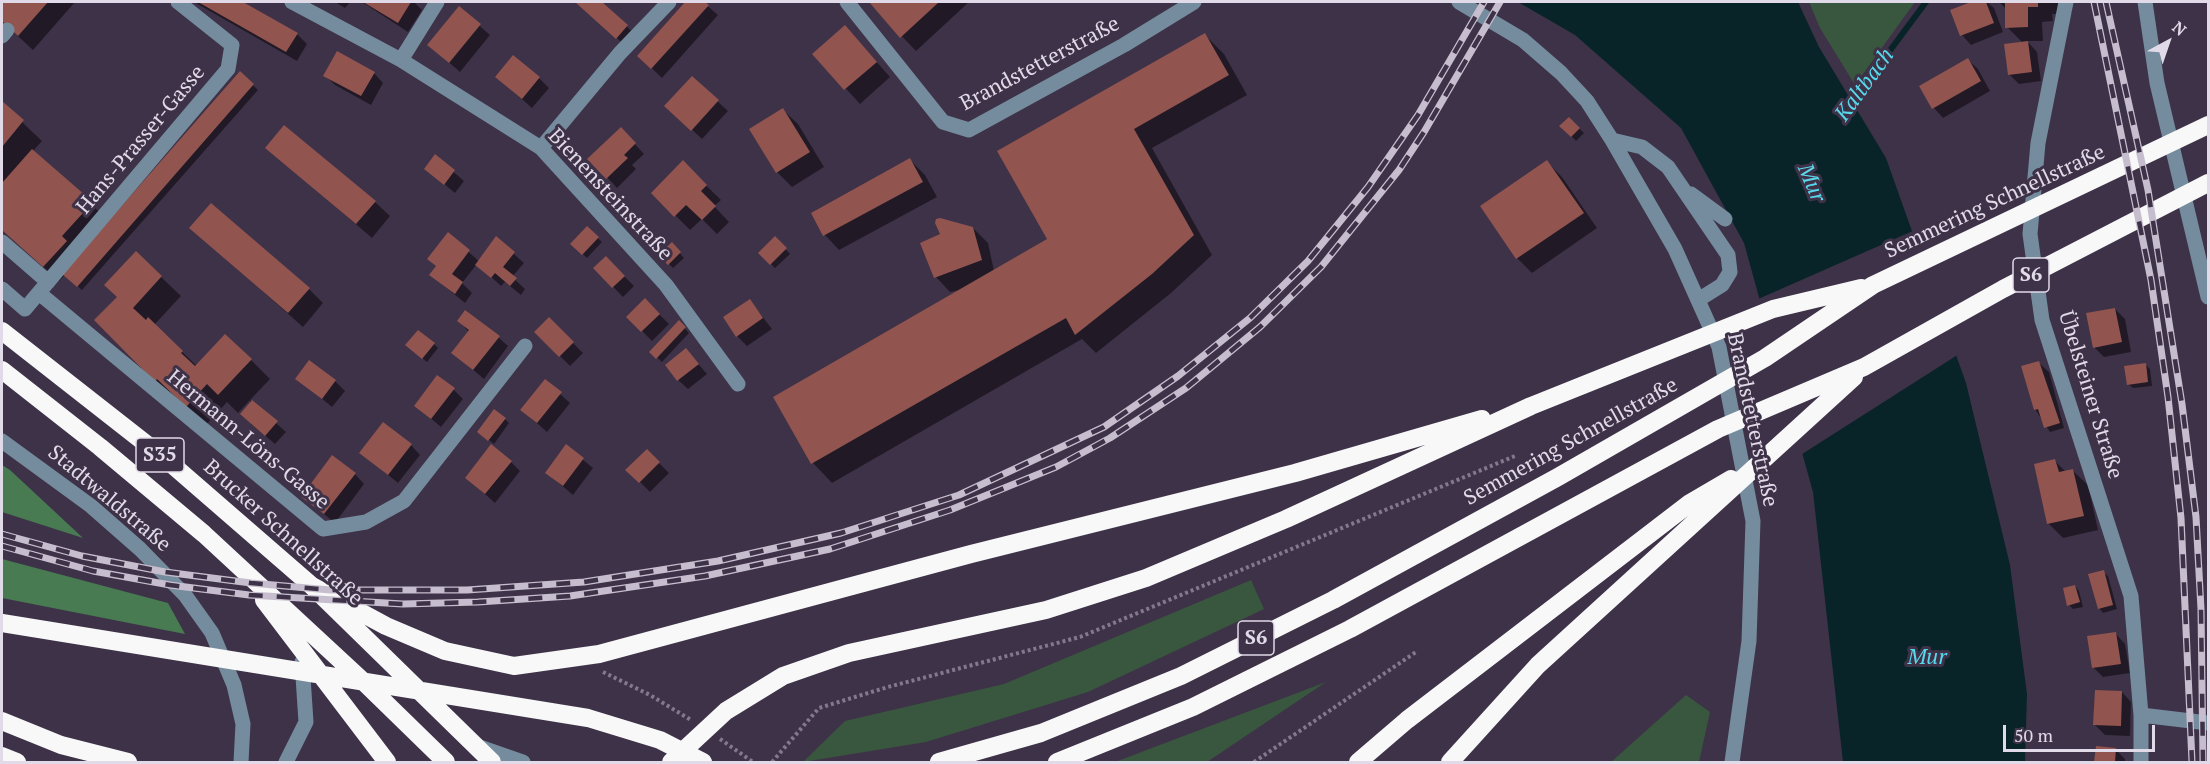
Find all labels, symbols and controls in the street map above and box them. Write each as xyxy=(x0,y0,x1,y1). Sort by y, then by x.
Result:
street label: Brandstetterstraße xyxy=(956,11,1124,117)
north arrow xyxy=(2138,12,2198,72)
text: N xyxy=(2168,16,2191,41)
water label: Kaltbach xyxy=(1830,43,1900,127)
street label: Hans-Prasser-Gasse xyxy=(71,61,211,219)
street label: Bienensteinstraße xyxy=(542,124,678,266)
street label: Semmering Schnellstraße xyxy=(1881,140,2109,264)
water label: Mur xyxy=(1791,160,1831,206)
road number: S6 xyxy=(2013,258,2049,292)
street label: Übelsteiner Straße xyxy=(2053,308,2127,482)
street label: Brandstetterstraße xyxy=(1721,331,1783,509)
street label: Hermann-Löns-Gasse xyxy=(162,365,334,515)
street label: Semmering Schnellstraße xyxy=(1460,373,1682,511)
road number: S35 xyxy=(136,438,184,472)
street label: Stadtwaldstraße xyxy=(42,440,176,558)
street label: Brucker Schnellstraße xyxy=(198,455,368,611)
road number: S6 xyxy=(1238,621,1274,655)
water label: Mur xyxy=(1907,645,1947,671)
scale bar xyxy=(2006,713,2158,751)
text: 50 m xyxy=(2014,723,2053,747)

